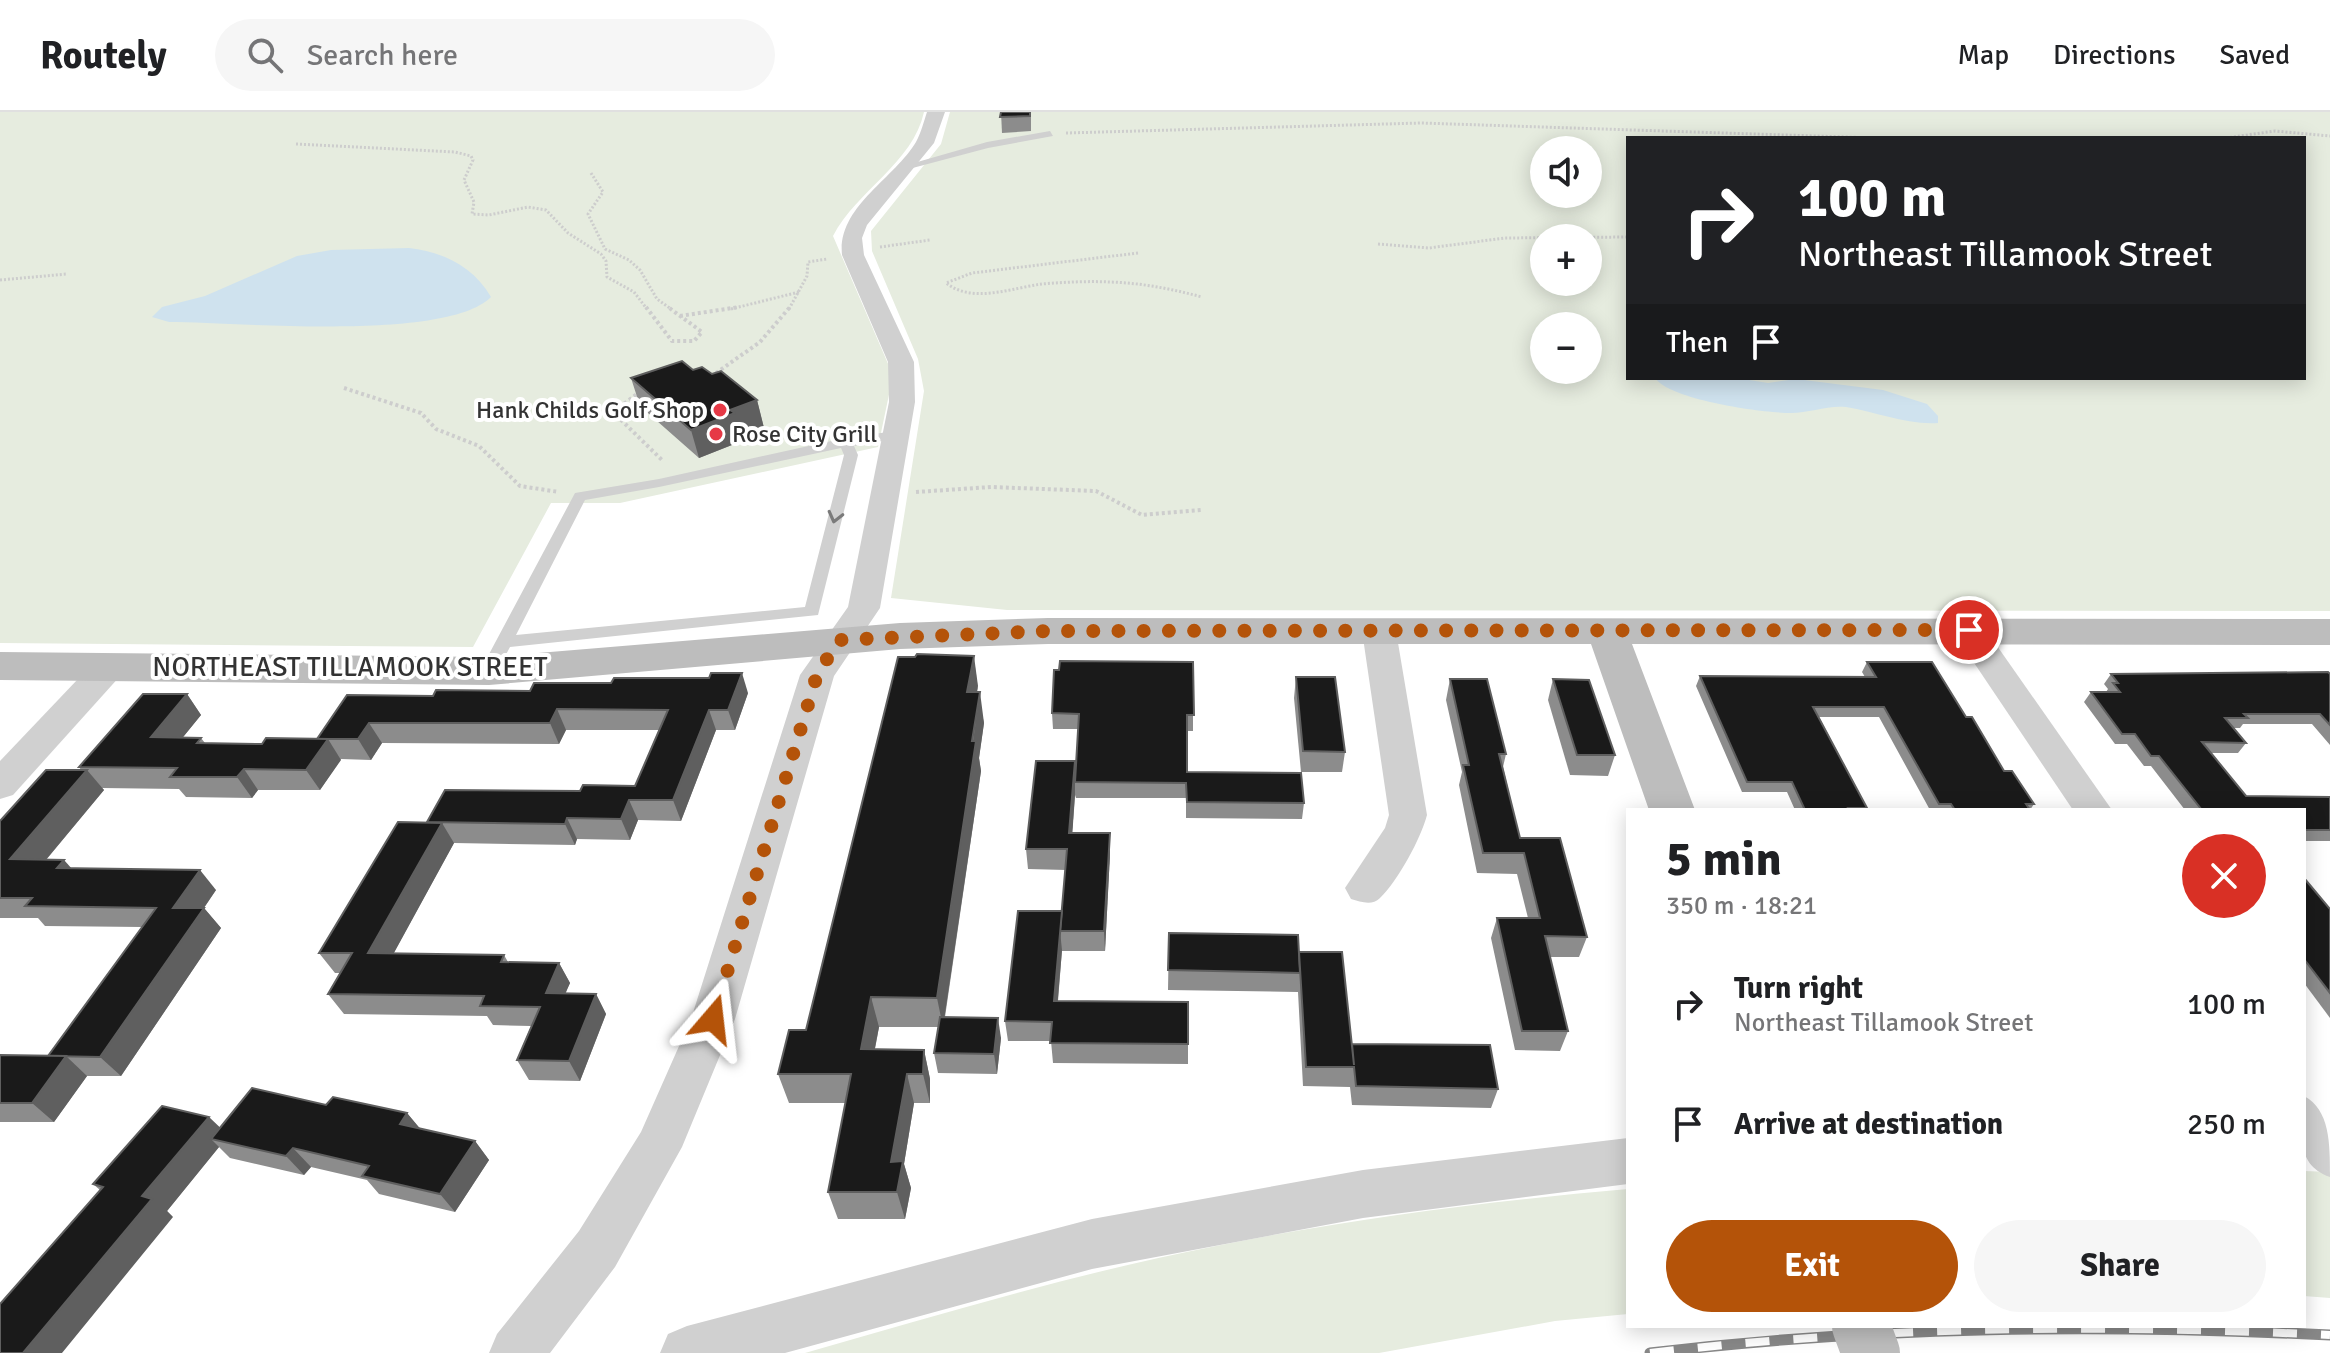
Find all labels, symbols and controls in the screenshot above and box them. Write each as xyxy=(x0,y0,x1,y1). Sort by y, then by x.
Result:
search box xyxy=(215,19,775,91)
text: Routely xyxy=(40,32,167,79)
icon: search xyxy=(243,33,287,77)
text: Search here xyxy=(307,37,458,74)
text: Map xyxy=(1957,38,2009,72)
text: Directions xyxy=(2053,38,2175,72)
text: Saved xyxy=(2219,38,2290,72)
map controls xyxy=(1530,136,1602,384)
button: sound xyxy=(1530,136,1602,208)
text: 100 m xyxy=(1798,163,1946,232)
icon: right xyxy=(1666,168,1770,272)
button: + xyxy=(1530,224,1602,296)
text: Northeast Tillamook Street xyxy=(1798,232,2212,277)
button: − xyxy=(1530,312,1602,384)
icon: arrive xyxy=(1744,320,1788,364)
text: Then xyxy=(1666,324,1728,361)
place label: Hank Childs Golf Shop xyxy=(476,395,704,425)
marker: Hank Childs Golf Shop xyxy=(711,401,729,419)
place label: Rose City Grill xyxy=(732,419,877,449)
marker: Rose City Grill xyxy=(707,425,725,443)
one-way arrow xyxy=(828,509,845,523)
pin xyxy=(1935,596,2003,664)
icon: arrive xyxy=(1947,608,1991,652)
street label: NORTHEAST TILLAMOOK STREET xyxy=(152,650,548,684)
text: 5 min xyxy=(1666,830,1782,889)
button: close xyxy=(2182,834,2266,918)
text: 350 m · 18:21 xyxy=(1666,890,1817,922)
text: Turn right xyxy=(1734,970,1863,1007)
position arrow xyxy=(671,977,755,1061)
icon: right xyxy=(1666,982,1710,1026)
text: 100 m xyxy=(2187,986,2266,1023)
text: Northeast Tillamook Street xyxy=(1734,1007,2033,1039)
icon: arrive xyxy=(1666,1102,1710,1146)
text: Arrive at destination xyxy=(1734,1106,2003,1143)
text: 250 m xyxy=(2187,1106,2266,1143)
button: Exit xyxy=(1666,1220,1958,1312)
button: Share xyxy=(1974,1220,2266,1312)

